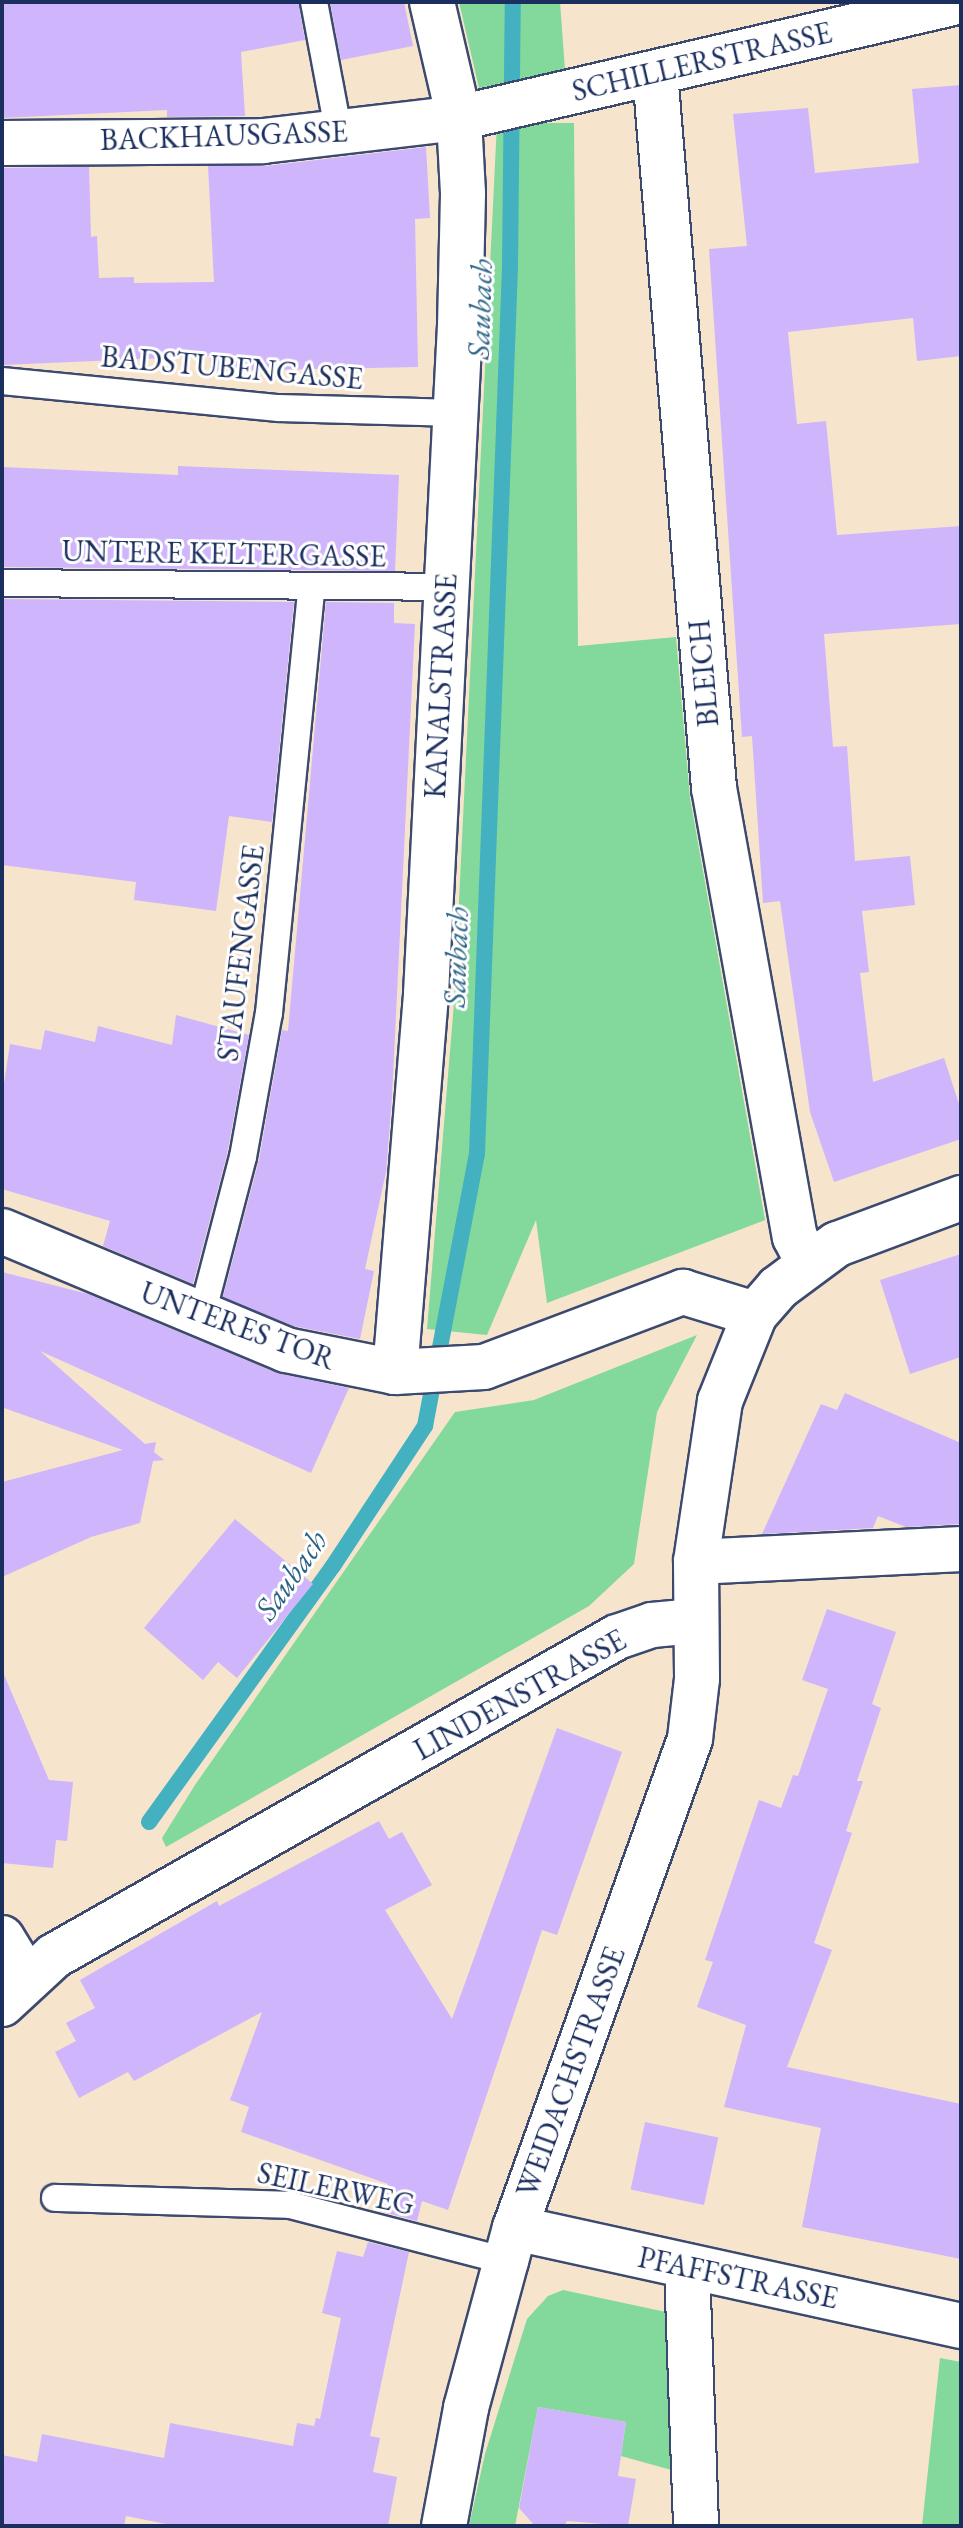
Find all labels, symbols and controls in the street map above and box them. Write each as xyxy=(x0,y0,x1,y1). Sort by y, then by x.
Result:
street label: SCHILLERSTRASSE xyxy=(569,15,835,109)
street label: BACKHAUSGASSE xyxy=(100,114,348,158)
water label: Saubach xyxy=(459,258,501,360)
street label: BADSTUBENGASSE xyxy=(99,339,365,397)
street label: UNTERE KELTERGASSE xyxy=(62,533,386,575)
street label: KANALSTRASSE xyxy=(417,572,465,800)
street label: BLEICH xyxy=(681,618,727,728)
street label: STAUFENGASSE xyxy=(210,843,272,1063)
water label: Saubach xyxy=(435,906,477,1008)
street label: UNTERES TOR xyxy=(136,1274,340,1378)
water label: Saubach xyxy=(246,1523,336,1627)
street label: LINDENSTRASSE xyxy=(408,1622,632,1768)
street label: WEIDACHSTRASSE xyxy=(509,1942,633,2202)
street label: SEILERWEG xyxy=(254,2155,418,2223)
street label: PFAFFSTRASSE xyxy=(635,2239,841,2317)

